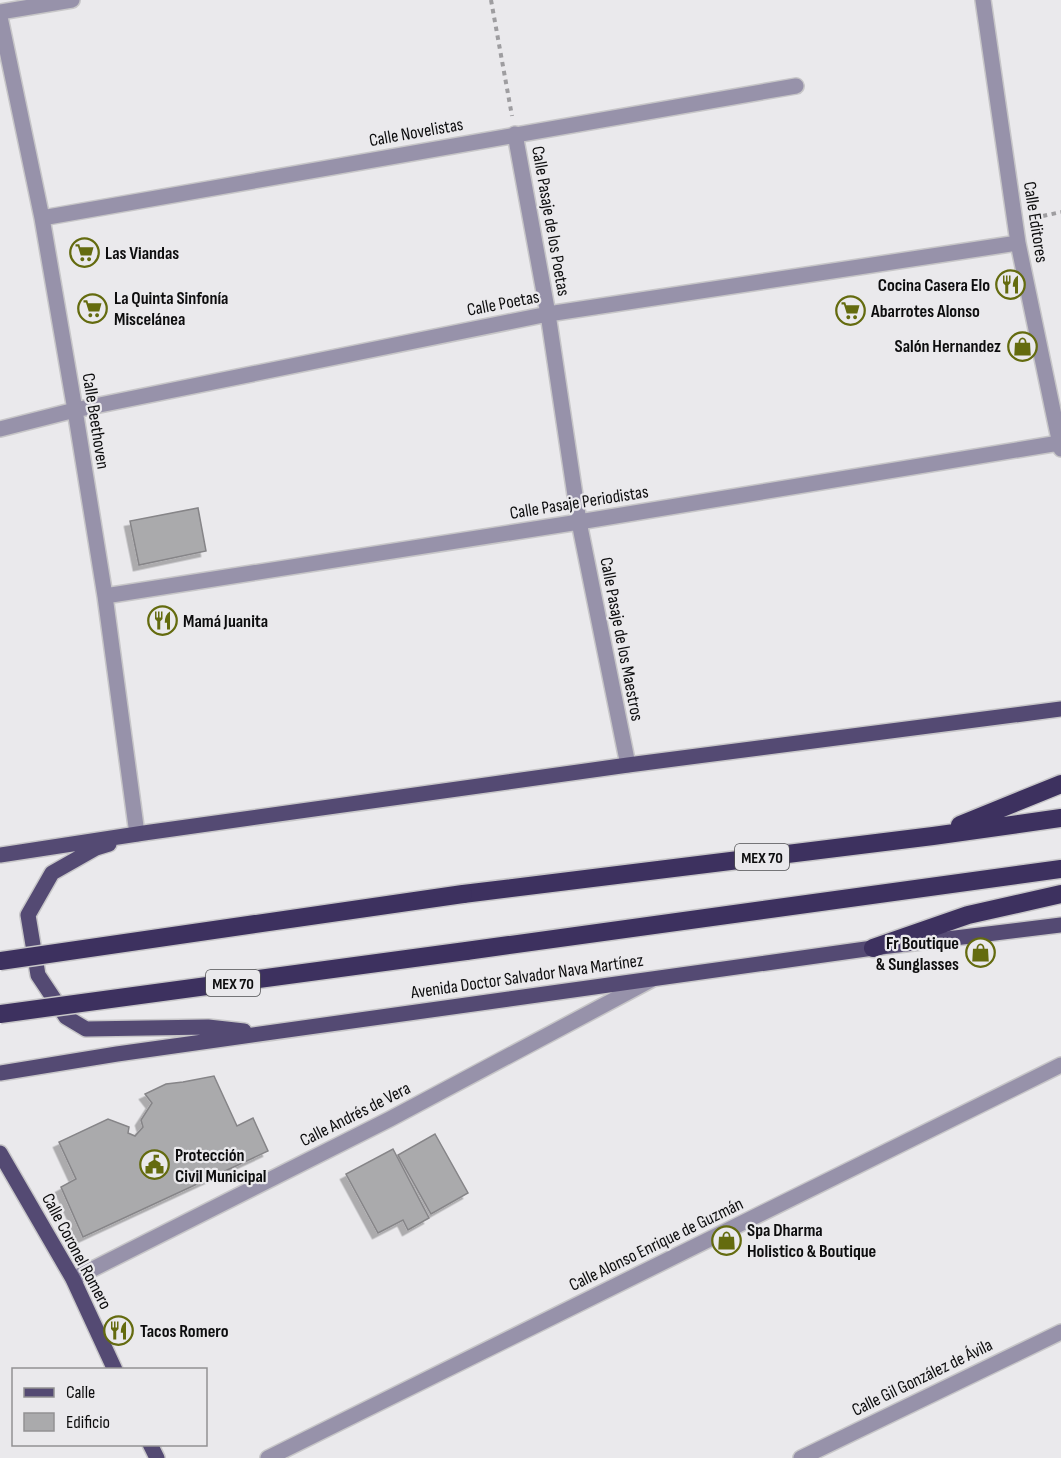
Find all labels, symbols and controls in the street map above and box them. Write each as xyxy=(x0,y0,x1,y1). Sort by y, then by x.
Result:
street label: Calle Novelistas xyxy=(367,114,465,151)
street label: Calle Pasaje de los Poetas xyxy=(527,144,574,298)
street label: Calle Editores xyxy=(1019,180,1052,264)
supermarket icon: Las Viandas xyxy=(68,237,100,269)
place label: Las Viandas xyxy=(105,243,179,264)
restaurant icon: Cocina Casera Elo xyxy=(995,269,1027,301)
place label: Cocina Casera Elo xyxy=(878,275,990,296)
street label: Calle Poetas xyxy=(465,286,541,321)
place label: La Quinta Sinfonía Miscelánea xyxy=(114,288,228,330)
supermarket icon: La Quinta Sinfonía Miscelánea xyxy=(77,292,109,324)
supermarket icon: Abarrotes Alonso xyxy=(834,295,866,327)
place label: Abarrotes Alonso xyxy=(870,301,980,322)
shop icon: Salón Hernandez xyxy=(1006,330,1038,362)
place label: Salón Hernandez xyxy=(895,336,1001,357)
street label: Calle Beethoven xyxy=(78,372,113,471)
street label: Calle Pasaje Periodistas xyxy=(508,481,650,524)
street label: Calle Pasaje de los Maestros xyxy=(595,555,648,723)
restaurant icon: Mamá Juanita xyxy=(146,605,178,637)
place label: Mamá Juanita xyxy=(183,611,268,632)
road number: MEX 70 xyxy=(735,844,789,870)
place label: Fr Boutique & Sunglasses xyxy=(876,933,959,975)
shop icon: Fr Boutique & Sunglasses xyxy=(964,937,996,969)
street label: Avenida Doctor Salvador Nava Martínez xyxy=(409,950,645,1003)
road number: MEX 70 xyxy=(206,970,260,996)
street label: Calle Andrés de Vera xyxy=(297,1078,414,1151)
place label: Protección Civil Municipal xyxy=(175,1145,266,1187)
public building icon: Protección Civil Municipal xyxy=(138,1149,170,1181)
street label: Calle Coronel Romero xyxy=(37,1190,116,1313)
street label: Calle Alonso Enrique de Guzmán xyxy=(566,1193,747,1296)
place label: Spa Dharma Holistico & Boutique xyxy=(747,1220,876,1262)
shop icon: Spa Dharma Holistico & Boutique xyxy=(710,1224,742,1256)
restaurant icon: Tacos Romero xyxy=(103,1315,135,1347)
place label: Tacos Romero xyxy=(140,1321,229,1342)
street label: Calle Gil González de Ávila xyxy=(848,1334,996,1421)
legend xyxy=(12,1368,207,1446)
text: Calle xyxy=(66,1382,95,1403)
text: Edificio xyxy=(66,1412,110,1433)

